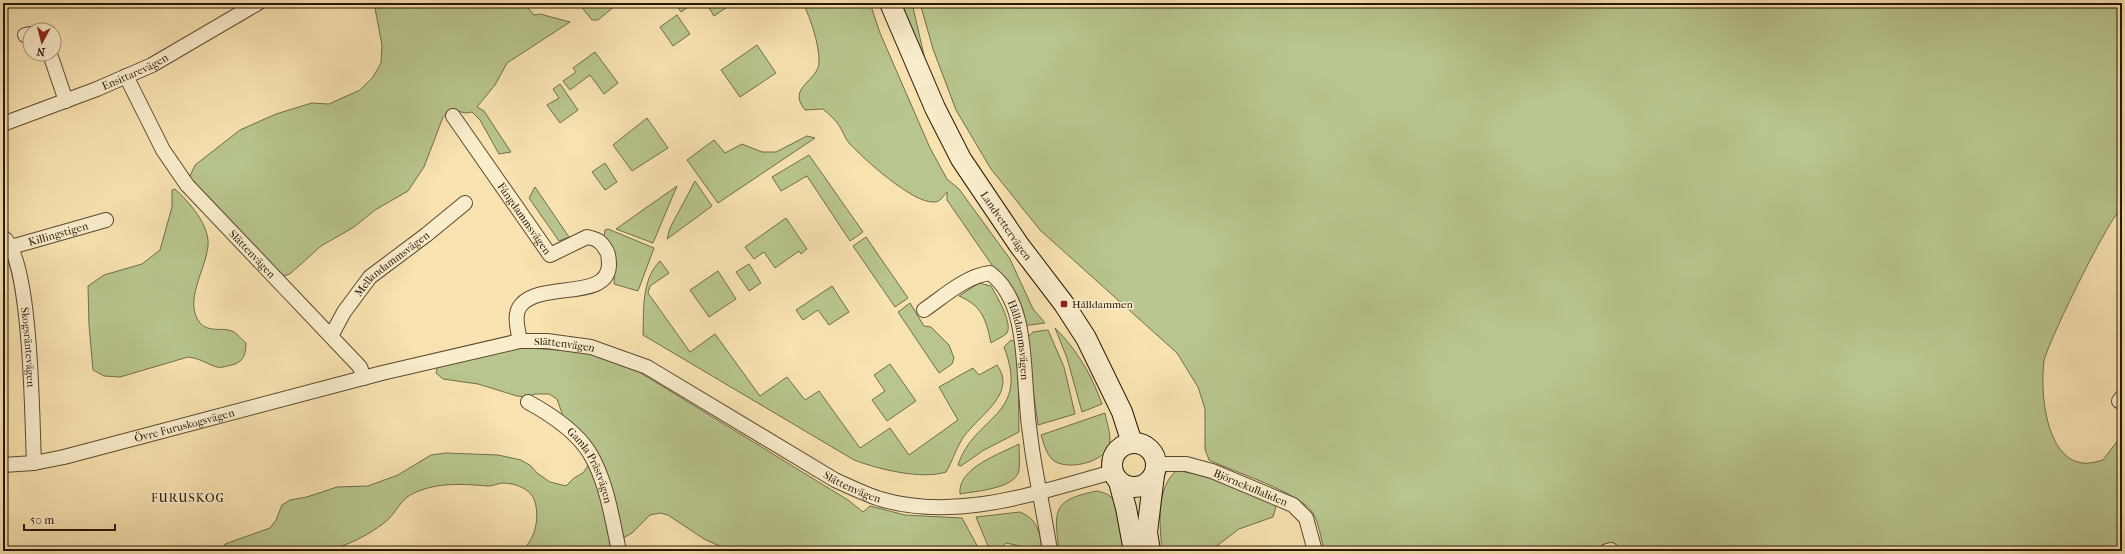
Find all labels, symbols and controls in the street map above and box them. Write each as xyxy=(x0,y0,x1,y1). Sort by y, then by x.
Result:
north arrow xyxy=(22,22,62,62)
text: N xyxy=(35,44,46,58)
street label: Ensittarevägen xyxy=(100,51,171,93)
street label: Fångdammsvägen xyxy=(495,180,554,258)
street label: Landvettervägen xyxy=(978,189,1035,263)
street label: Killingstigen xyxy=(27,219,90,249)
street label: Slättenvägen xyxy=(226,227,278,281)
street label: Mellandammsvägen xyxy=(352,228,433,299)
street label: Hålldammsvägen xyxy=(1005,298,1031,381)
place label: Hålldammen xyxy=(1072,298,1134,311)
marker: Hålldammen xyxy=(1059,299,1069,309)
street label: Skogsräntevägen xyxy=(18,306,37,388)
street label: Slättenvägen xyxy=(534,335,598,355)
street label: Övre Furuskogsvägen xyxy=(133,406,236,445)
street label: Gamla Prästvägen xyxy=(564,425,615,505)
street label: Björnekullaliden xyxy=(1212,466,1290,509)
street label: Slättenvägen xyxy=(821,469,883,506)
district label: FURUSKOG xyxy=(151,491,225,505)
scale bar xyxy=(24,506,115,532)
text: 50 m xyxy=(30,513,54,527)

